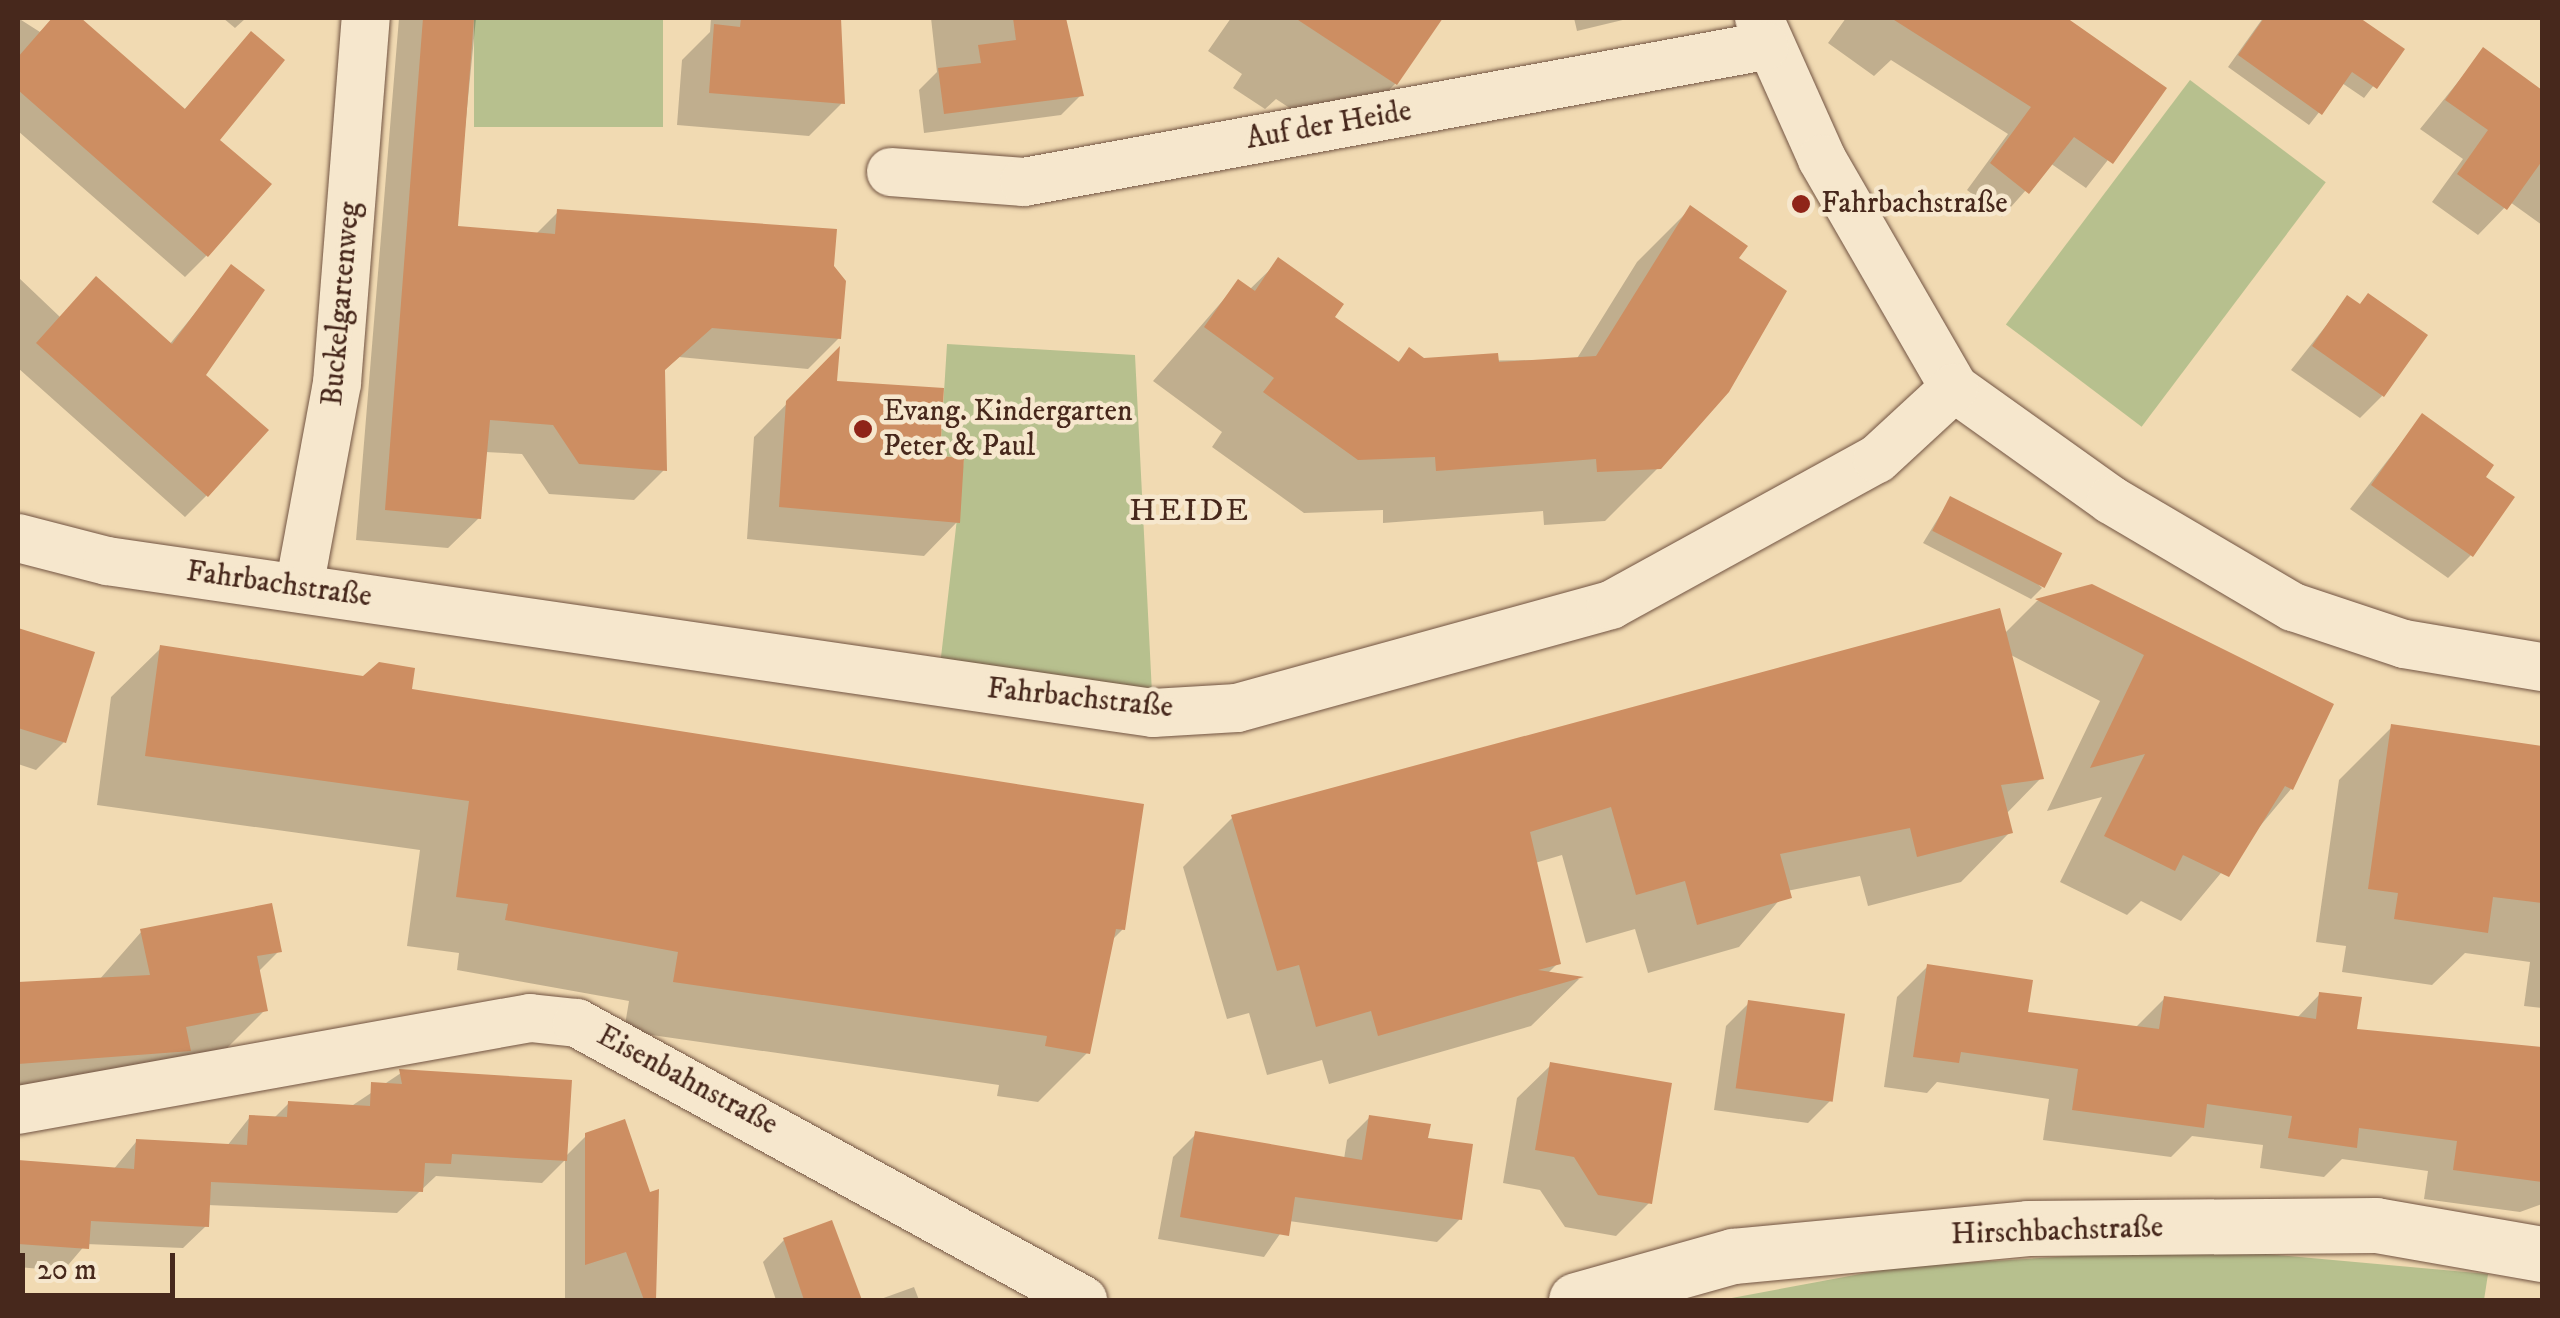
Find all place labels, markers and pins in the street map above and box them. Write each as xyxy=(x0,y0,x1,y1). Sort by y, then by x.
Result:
place label: Fahrbachstraße xyxy=(1821,186,2008,222)
marker: Fahrbachstraße xyxy=(1790,193,1812,215)
place label: Evang. Kindergarten Peter & Paul xyxy=(883,394,1133,464)
marker: Evang. Kindergarten Peter & Paul xyxy=(852,418,874,440)

